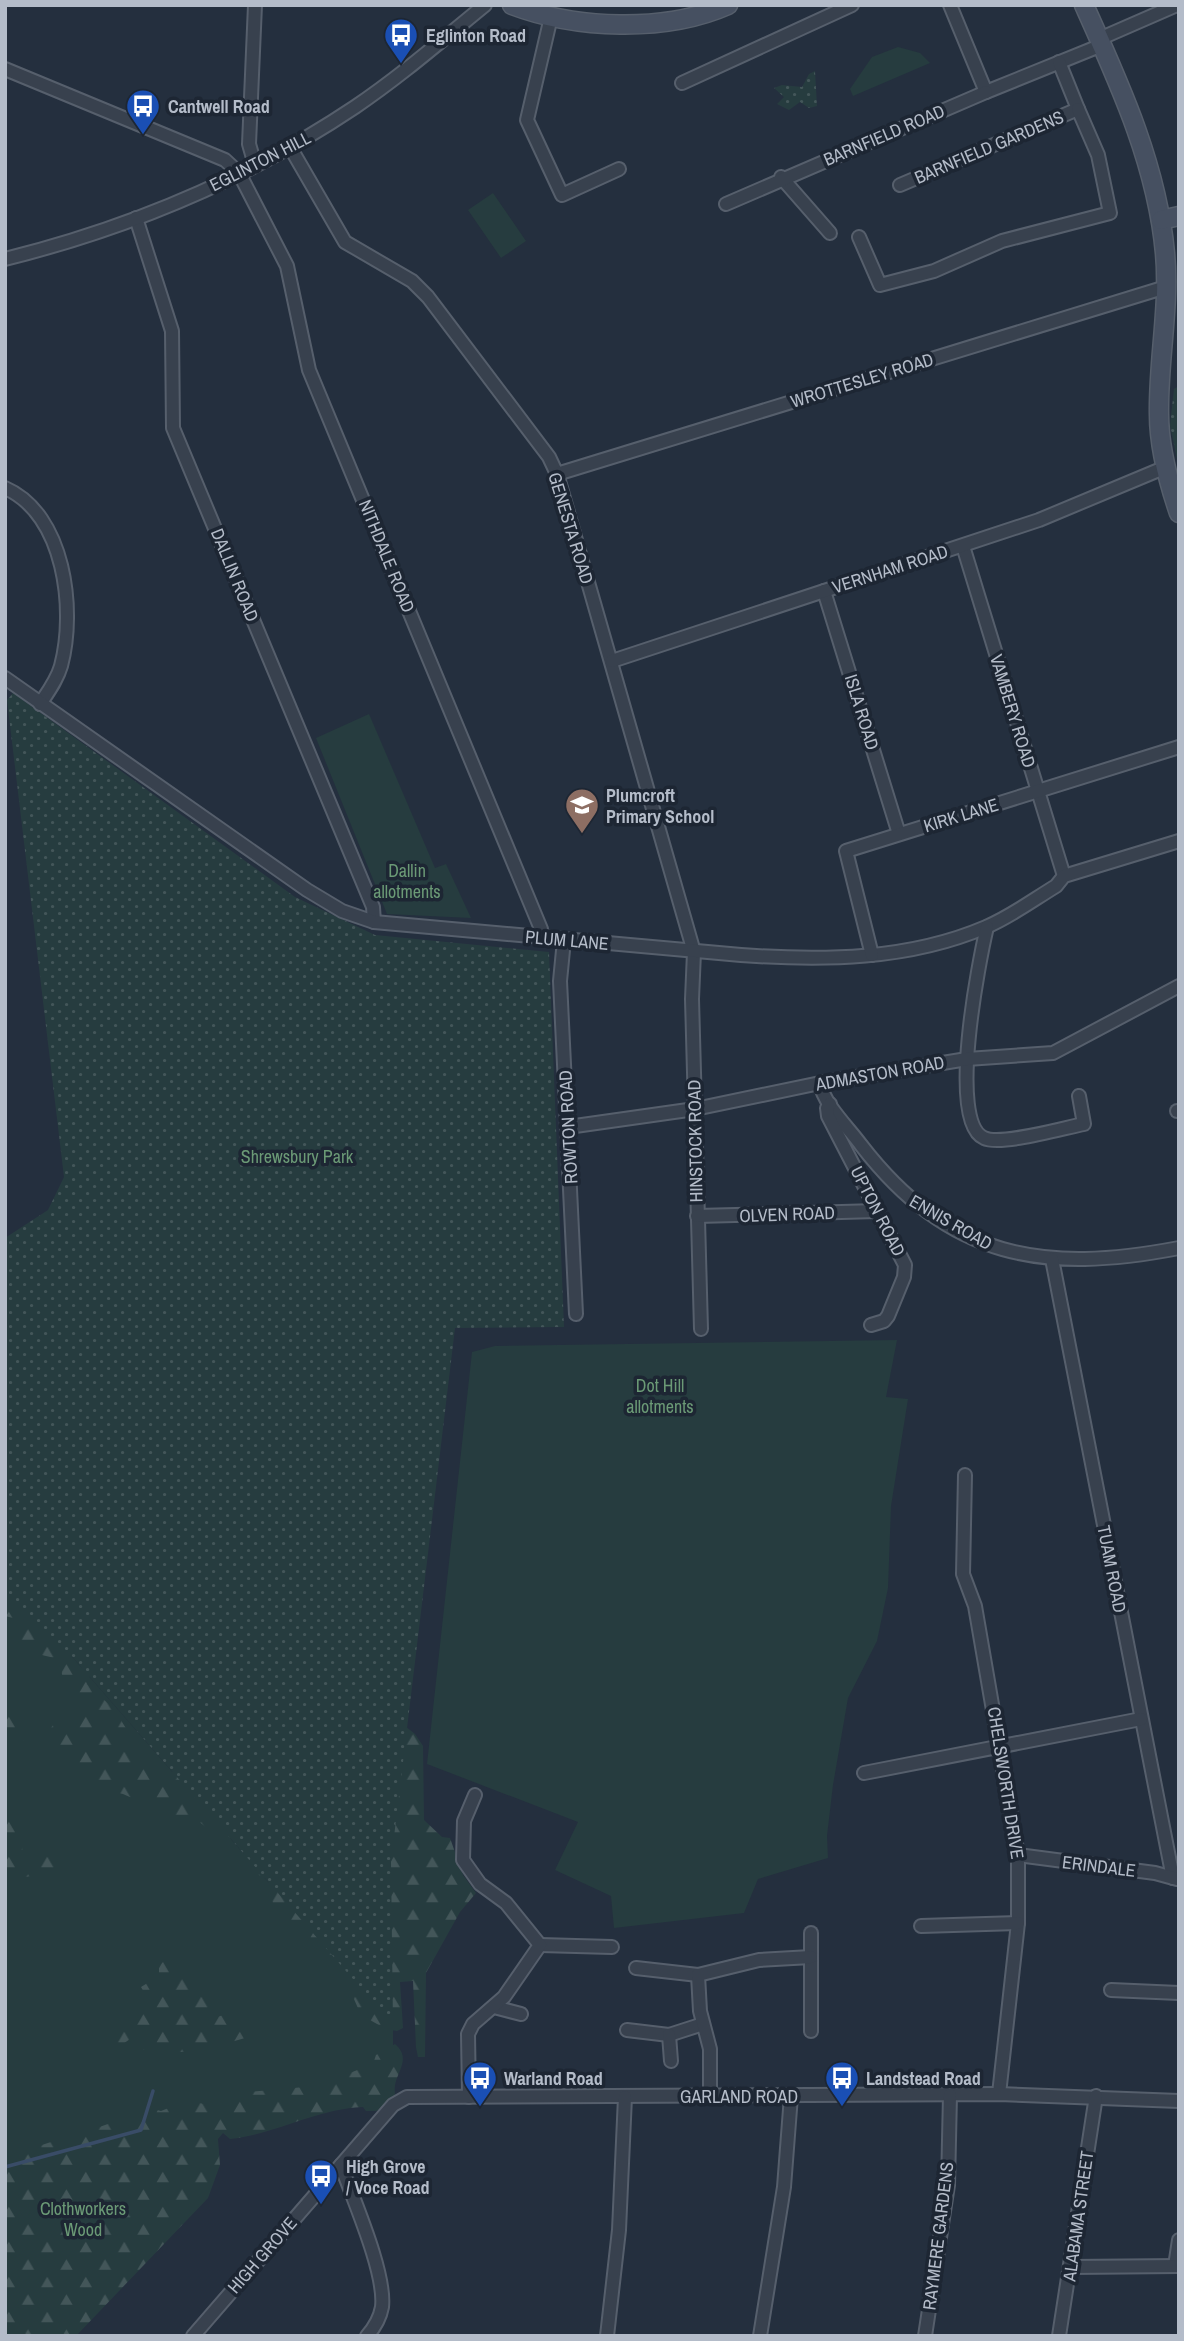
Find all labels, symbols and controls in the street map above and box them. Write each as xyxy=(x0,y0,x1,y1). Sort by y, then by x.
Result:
bus stop icon: Eglinton Road xyxy=(382,16,420,65)
place label: Eglinton Road xyxy=(426,23,526,48)
bus stop icon: Cantwell Road xyxy=(124,87,162,136)
place label: Cantwell Road xyxy=(168,94,270,119)
street label: BARNFIELD ROAD xyxy=(819,98,949,172)
street label: BARNFIELD GARDENS xyxy=(911,104,1068,190)
street label: EGLINTON HILL xyxy=(205,125,315,197)
street label: WROTTESLEY ROAD xyxy=(787,346,937,414)
street label: GENESTA ROAD xyxy=(542,469,600,587)
street label: NITHDALE ROAD xyxy=(353,496,421,616)
street label: DALLIN ROAD xyxy=(205,525,265,625)
street label: VERNHAM ROAD xyxy=(829,538,951,600)
street label: VAMBERY ROAD xyxy=(984,651,1042,771)
street label: ISLA ROAD xyxy=(839,671,885,753)
place label: Plumcroft Primary School xyxy=(606,783,714,829)
school or university icon: Plumcroft Primary School xyxy=(563,786,601,835)
street label: KIRK LANE xyxy=(920,792,1002,838)
park label: Dallin allotments xyxy=(373,858,441,904)
street label: PLUM LANE xyxy=(524,924,610,956)
street label: ADMASTON ROAD xyxy=(813,1049,946,1097)
street label: ROWTON ROAD xyxy=(553,1070,583,1184)
street label: HINSTOCK ROAD xyxy=(681,1079,709,1203)
park label: Shrewsbury Park xyxy=(241,1144,354,1169)
street label: UPTON ROAD xyxy=(845,1162,911,1260)
street label: ENNIS ROAD xyxy=(905,1188,997,1256)
street label: OLVEN ROAD xyxy=(739,1200,835,1228)
park label: Dot Hill allotments xyxy=(626,1373,694,1419)
street label: TUAM ROAD xyxy=(1091,1523,1133,1615)
street label: CHELSWORTH DRIVE xyxy=(982,1705,1030,1861)
street label: ERINDALE xyxy=(1061,1849,1137,1883)
bus stop icon: Warland Road xyxy=(461,2059,499,2108)
bus stop icon: Landstead Road xyxy=(823,2059,861,2108)
place label: Warland Road xyxy=(504,2066,603,2091)
place label: Landstead Road xyxy=(866,2066,981,2091)
street label: GARLAND ROAD xyxy=(680,2084,798,2109)
street label: ALABAMA STREET xyxy=(1056,2149,1100,2284)
place label: High Grove / Voce Road xyxy=(346,2154,429,2200)
bus stop icon: High Grove / Voce Road xyxy=(302,2157,340,2206)
street label: RAYMERE GARDENS xyxy=(917,2160,960,2311)
park label: Clothworkers Wood xyxy=(40,2196,126,2242)
street label: HIGH GROVE xyxy=(222,2211,302,2299)

